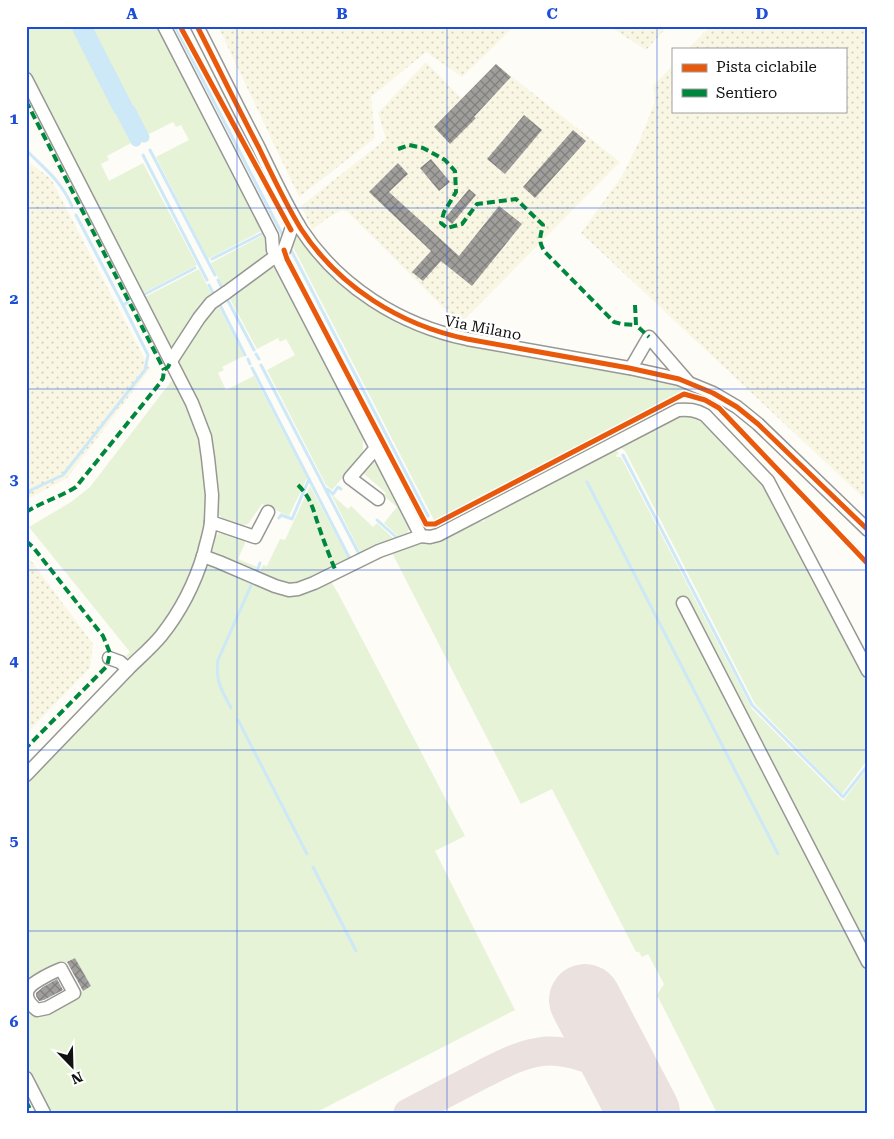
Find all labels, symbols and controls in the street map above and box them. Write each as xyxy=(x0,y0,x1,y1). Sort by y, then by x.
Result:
text: A xyxy=(126,4,138,23)
text: B xyxy=(336,4,348,23)
text: C xyxy=(546,4,558,23)
text: D xyxy=(756,4,769,23)
legend xyxy=(672,48,846,112)
text: Pista ciclabile xyxy=(716,58,817,76)
text: Sentiero xyxy=(716,84,777,102)
text: 1 xyxy=(10,109,19,128)
text: 2 xyxy=(10,289,19,308)
street label: Via Milano xyxy=(443,312,523,344)
text: 3 xyxy=(10,470,19,489)
text: 4 xyxy=(10,651,19,670)
text: 5 xyxy=(10,831,19,850)
text: 6 xyxy=(10,1012,19,1031)
north arrow xyxy=(48,1042,98,1092)
text: N xyxy=(69,1068,85,1088)

